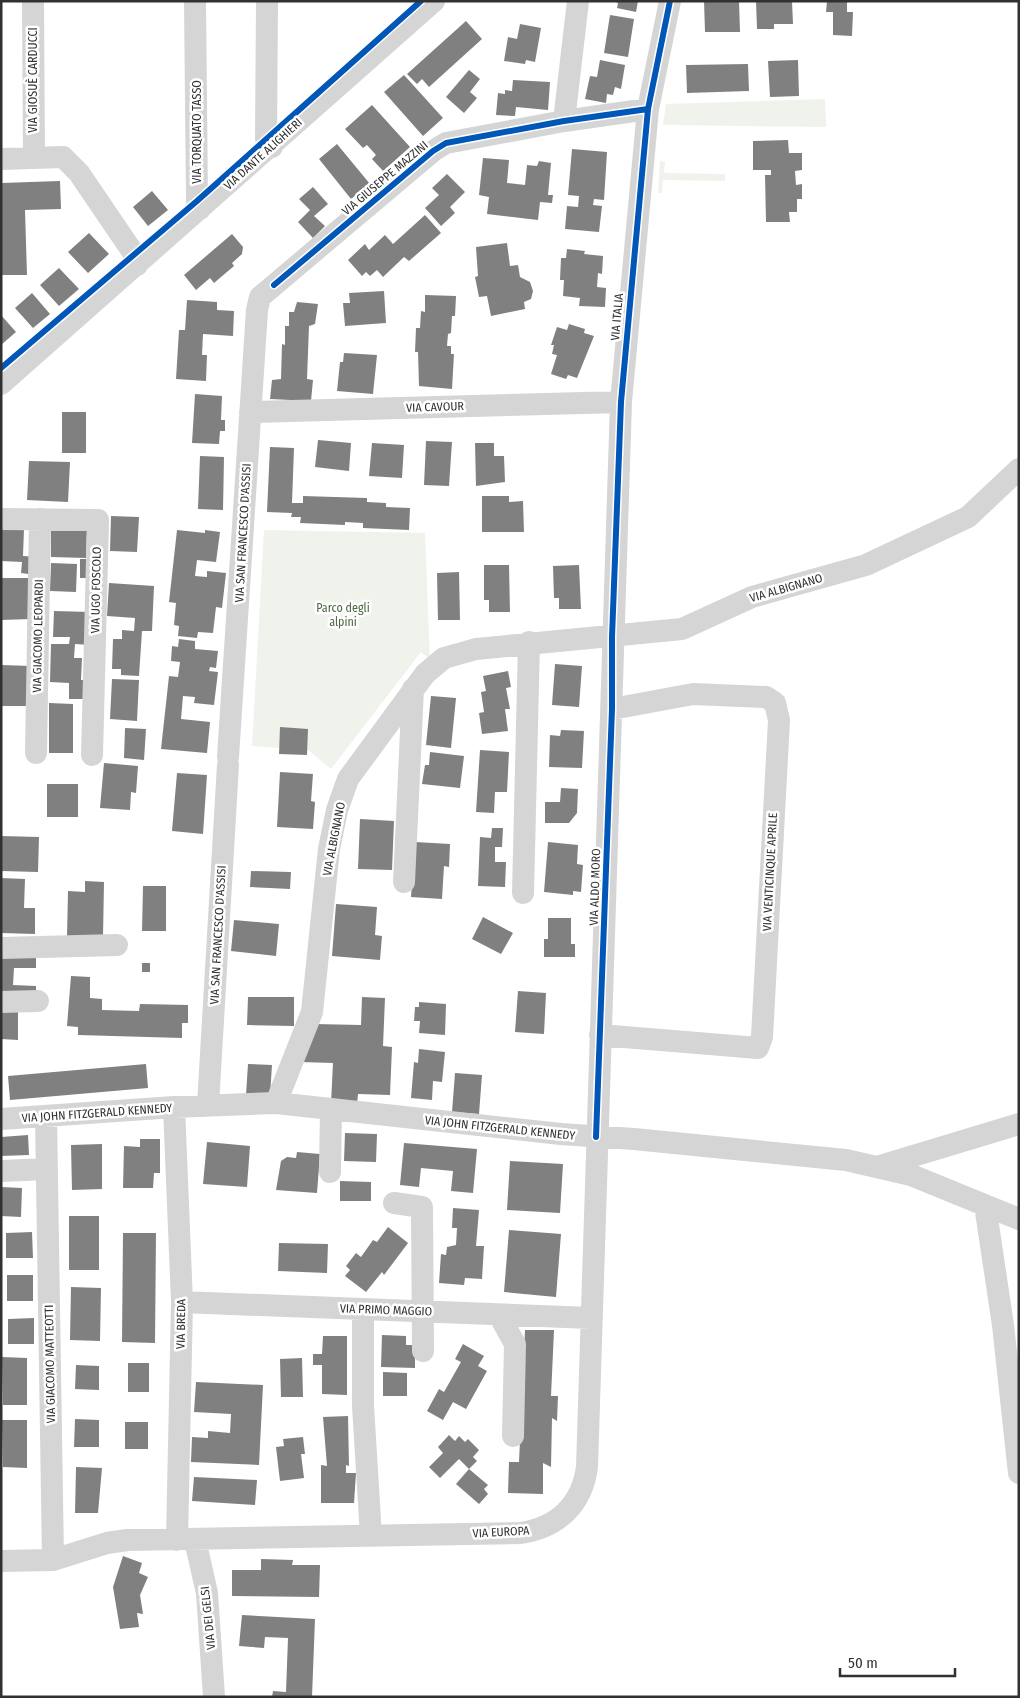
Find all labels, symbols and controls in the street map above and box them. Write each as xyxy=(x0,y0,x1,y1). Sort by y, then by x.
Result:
street label: VIA GIOSUÈ CARDUCCI xyxy=(25,27,40,133)
street label: VIA TORQUATO TASSO xyxy=(190,80,204,184)
street label: VIA DANTE ALIGHIERI xyxy=(221,115,305,193)
street label: VIA GIUSEPPE MAZZINI xyxy=(339,138,431,218)
street label: VIA ITALIA xyxy=(608,292,626,341)
street label: VIA CAVOUR xyxy=(406,399,465,415)
street label: VIA SAN FRANCESCO D'ASSISI xyxy=(232,463,254,603)
street label: VIA UGO FOSCOLO xyxy=(88,546,104,634)
street label: VIA ALBIGNANO xyxy=(748,571,824,605)
street label: VIA GIACOMO LEOPARDI xyxy=(30,579,46,693)
park label: Parco degli alpini xyxy=(316,601,370,629)
street label: VIA ALBIGNANO xyxy=(320,801,348,877)
street label: VIA VENTICINQUE APRILE xyxy=(760,812,780,932)
street label: VIA ALDO MORO xyxy=(587,848,603,926)
street label: VIA SAN FRANCESCO D'ASSISI xyxy=(207,865,229,1005)
street label: VIA JOHN FITZGERALD KENNEDY xyxy=(21,1101,173,1125)
street label: VIA JOHN FITZGERALD KENNEDY xyxy=(424,1113,576,1143)
street label: VIA BREDA xyxy=(174,1298,188,1349)
street label: VIA PRIMO MAGGIO xyxy=(340,1301,432,1319)
street label: VIA GIACOMO MATTEOTTI xyxy=(42,1304,58,1424)
street label: VIA EUROPA xyxy=(472,1523,530,1540)
street label: VIA DEI GELSI xyxy=(198,1586,218,1650)
scale bar xyxy=(840,1646,955,1678)
text: 50 m xyxy=(848,1654,878,1672)

